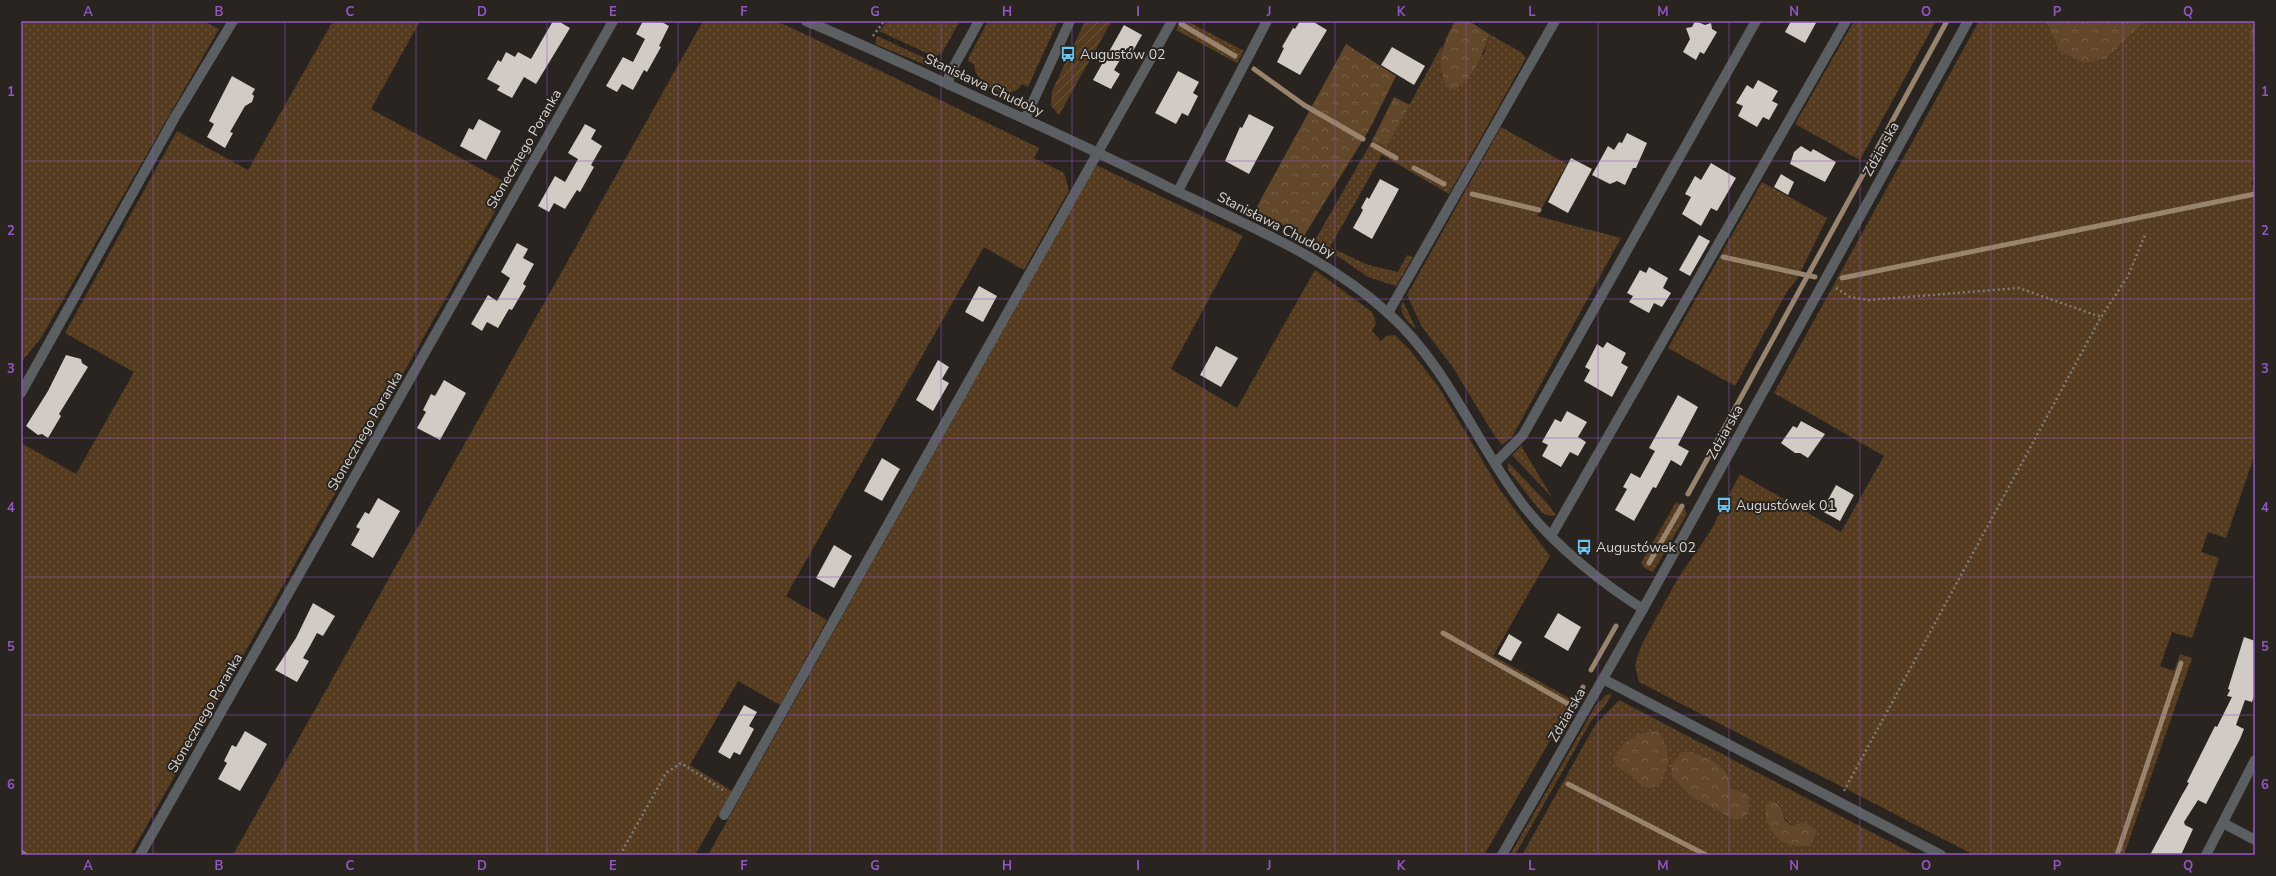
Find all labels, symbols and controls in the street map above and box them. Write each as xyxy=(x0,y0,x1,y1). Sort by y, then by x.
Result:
text: A xyxy=(83,3,93,21)
text: B xyxy=(215,3,224,21)
text: C xyxy=(346,3,355,21)
text: D xyxy=(477,3,487,21)
text: E xyxy=(609,3,617,21)
text: F xyxy=(740,3,748,21)
text: G xyxy=(870,3,880,21)
text: H xyxy=(1002,3,1012,21)
text: I xyxy=(1136,3,1140,21)
text: J xyxy=(1266,3,1271,21)
text: K xyxy=(1397,3,1406,21)
text: L xyxy=(1528,3,1536,21)
text: M xyxy=(1657,3,1669,21)
text: N xyxy=(1789,3,1799,21)
text: O xyxy=(1921,3,1931,21)
text: P xyxy=(2053,3,2062,21)
text: Q xyxy=(2183,3,2193,21)
bus stop icon: Augustów 02 xyxy=(1059,45,1077,63)
place label: Augustów 02 xyxy=(1080,45,1165,64)
street label: Stanisława Chudoby xyxy=(921,49,1047,121)
text: 1 xyxy=(7,83,15,101)
text: 1 xyxy=(2261,83,2269,101)
street label: Słonecznego Poranka xyxy=(482,86,566,212)
street label: Zdziarska xyxy=(1858,118,1904,180)
street label: Stanisława Chudoby xyxy=(1214,187,1339,263)
text: 2 xyxy=(7,222,15,240)
text: 2 xyxy=(2261,222,2269,240)
text: 3 xyxy=(7,360,15,378)
text: 3 xyxy=(2261,360,2269,378)
street label: Słonecznego Poranka xyxy=(323,368,407,494)
street label: Zdziarska xyxy=(1702,401,1748,463)
bus stop icon: Augustówek 01 xyxy=(1715,496,1733,514)
place label: Augustówek 01 xyxy=(1736,496,1836,515)
text: 4 xyxy=(7,499,15,517)
text: 4 xyxy=(2261,499,2269,517)
bus stop icon: Augustówek 02 xyxy=(1575,538,1593,556)
place label: Augustówek 02 xyxy=(1596,538,1696,557)
text: 5 xyxy=(7,638,15,656)
text: 5 xyxy=(2261,638,2269,656)
street label: Słonecznego Poranka xyxy=(163,650,247,776)
street label: Zdziarska xyxy=(1544,685,1590,745)
text: 6 xyxy=(7,776,15,794)
text: 6 xyxy=(2261,776,2269,794)
text: A xyxy=(83,857,93,875)
text: B xyxy=(215,857,224,875)
text: C xyxy=(346,857,355,875)
text: D xyxy=(477,857,487,875)
text: E xyxy=(609,857,617,875)
text: F xyxy=(740,857,748,875)
text: G xyxy=(870,857,880,875)
text: H xyxy=(1002,857,1012,875)
text: I xyxy=(1136,857,1140,875)
text: J xyxy=(1266,857,1271,875)
text: K xyxy=(1397,857,1406,875)
text: L xyxy=(1528,857,1536,875)
text: M xyxy=(1657,857,1669,875)
text: N xyxy=(1789,857,1799,875)
text: O xyxy=(1921,857,1931,875)
text: P xyxy=(2053,857,2062,875)
text: Q xyxy=(2183,857,2193,875)

